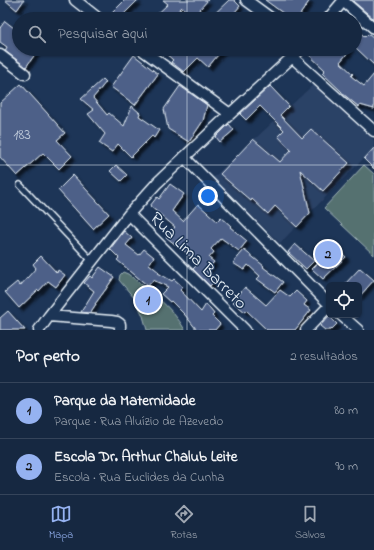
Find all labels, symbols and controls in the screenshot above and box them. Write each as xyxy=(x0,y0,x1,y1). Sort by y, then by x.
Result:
search box xyxy=(12,12,362,56)
icon: search xyxy=(26,23,48,45)
text: Pesquisar aqui xyxy=(58,23,147,45)
house number: 183 xyxy=(13,123,31,147)
your location xyxy=(198,186,218,206)
street label: Rua Lima Barreto xyxy=(143,207,252,316)
pin: 2 xyxy=(315,239,341,269)
map controls xyxy=(326,282,362,318)
button: locate xyxy=(326,282,362,318)
pin: 1 xyxy=(135,285,161,315)
text: Por perto xyxy=(16,344,80,369)
text: 2 resultados xyxy=(290,347,358,366)
text: Parque da Maternidade xyxy=(54,390,195,412)
text: 1 xyxy=(27,401,31,420)
text: 80 m xyxy=(334,401,358,420)
text: Parque · Rua Aluízio de Azevedo xyxy=(54,412,223,431)
text: Escola Dr. Arthur Chalub Leite xyxy=(54,446,237,468)
text: 2 xyxy=(26,457,32,476)
text: 90 m xyxy=(335,457,358,476)
text: Escola · Rua Euclides da Cunha xyxy=(54,468,224,487)
tab: Mapa xyxy=(49,503,73,543)
tab: Rotas xyxy=(171,503,198,543)
tab: Salvos xyxy=(295,503,325,543)

